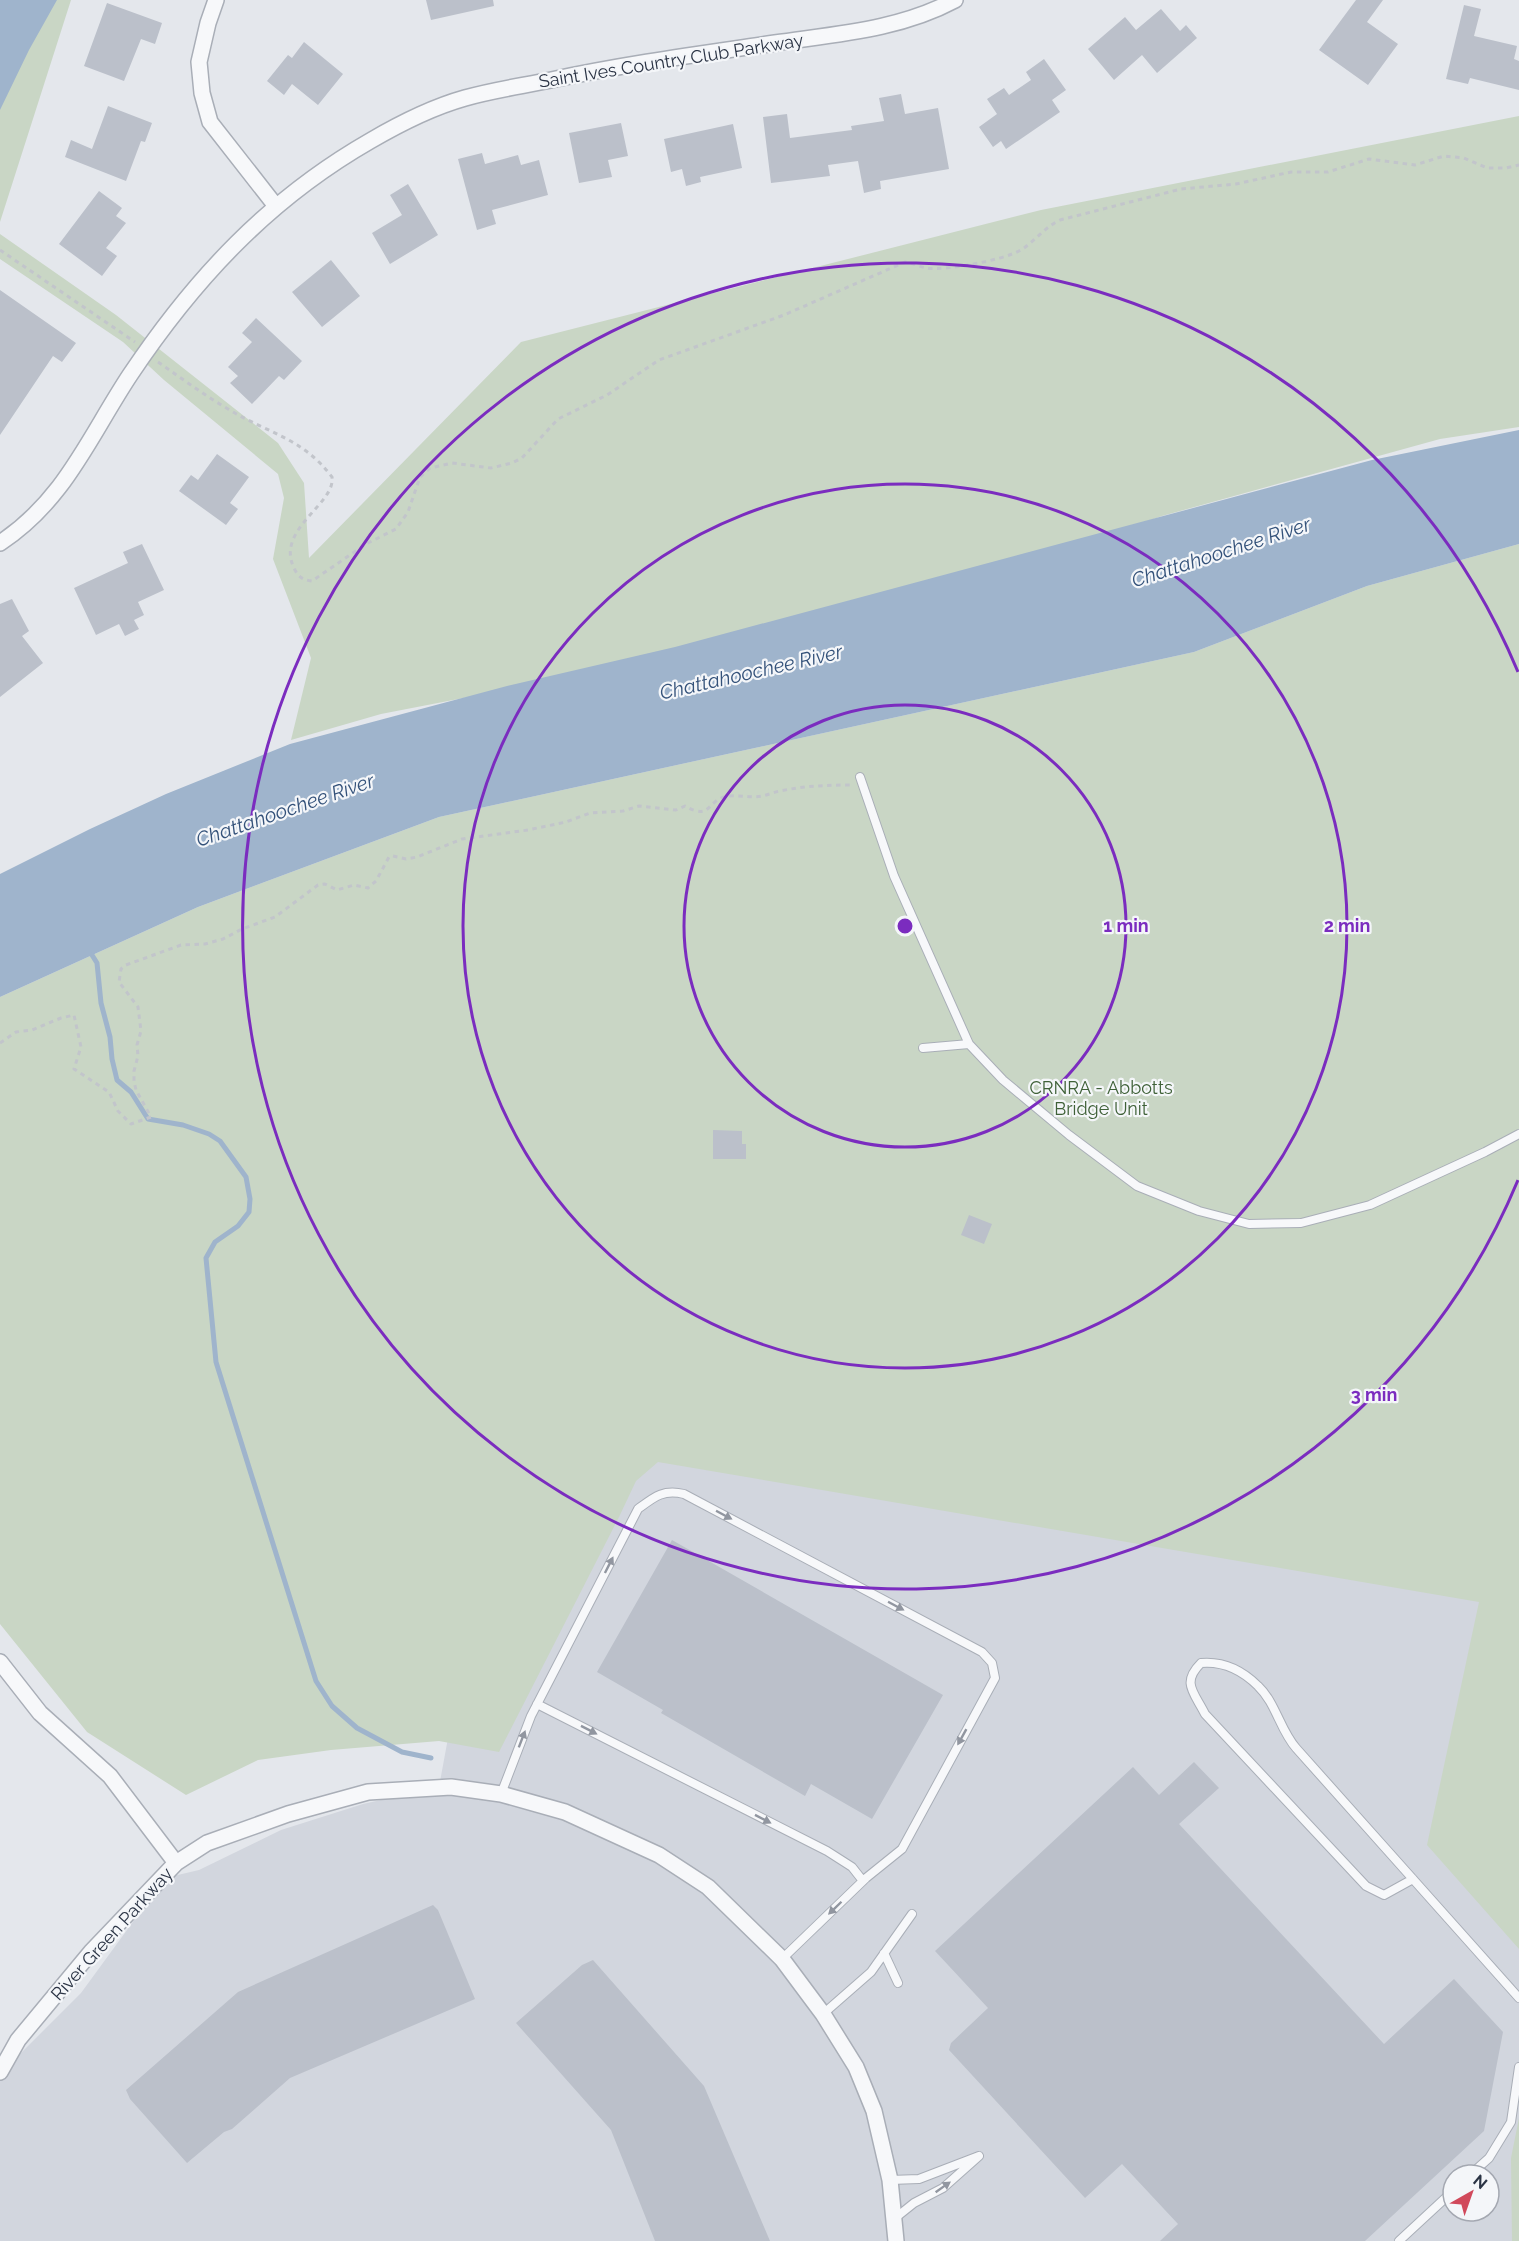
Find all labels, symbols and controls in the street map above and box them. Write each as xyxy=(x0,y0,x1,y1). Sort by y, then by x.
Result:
street label: Saint Ives Country Club Parkway xyxy=(537,29,805,92)
water label: Chattahoochee River xyxy=(1128,511,1315,592)
water label: Chattahoochee River xyxy=(657,639,846,705)
water label: Chattahoochee River xyxy=(193,768,378,852)
text: 1 min xyxy=(1103,915,1149,936)
text: 2 min xyxy=(1324,915,1370,936)
centre of rings xyxy=(895,916,915,936)
park label: CRNRA - Abbotts Bridge Unit xyxy=(1029,1077,1173,1119)
text: 3 min xyxy=(1351,1384,1397,1405)
one-way arrow xyxy=(715,1510,732,1520)
one-way arrow xyxy=(604,1556,614,1573)
one-way arrow xyxy=(887,1601,905,1611)
one-way arrow xyxy=(581,1726,598,1735)
one-way arrow xyxy=(957,1729,967,1746)
one-way arrow xyxy=(518,1730,527,1748)
one-way arrow xyxy=(755,1814,772,1824)
street label: River Green Parkway xyxy=(46,1863,177,2004)
one-way arrow xyxy=(829,1900,843,1914)
north arrow xyxy=(1441,2163,1501,2223)
text: N xyxy=(1470,2171,1491,2193)
one-way arrow xyxy=(934,2181,950,2193)

